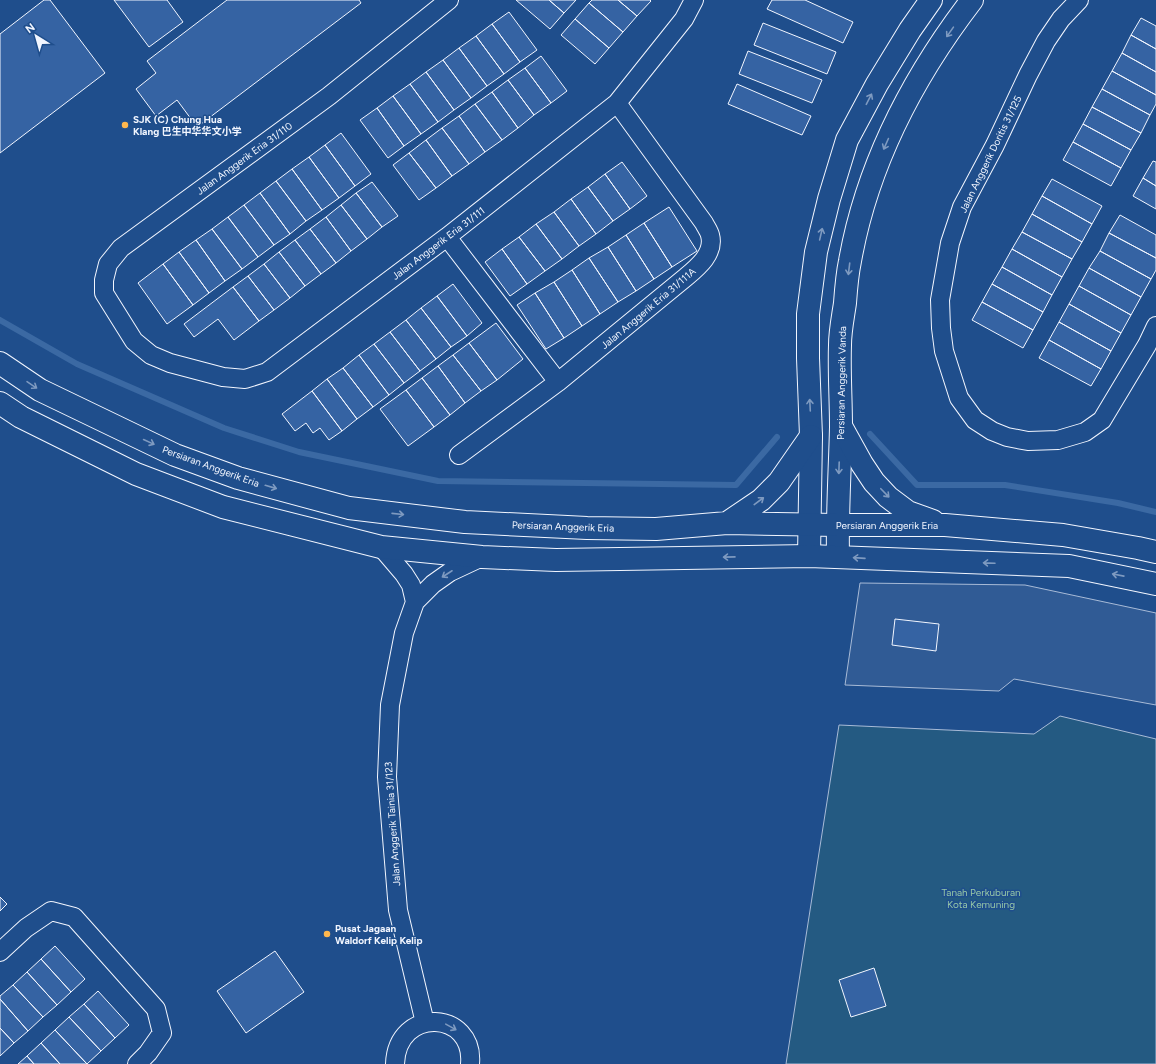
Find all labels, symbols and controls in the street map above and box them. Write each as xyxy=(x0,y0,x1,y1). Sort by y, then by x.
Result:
north arrow xyxy=(16,16,56,56)
text: N xyxy=(23,21,38,36)
one-way arrow xyxy=(946,26,954,37)
one-way arrow xyxy=(866,93,873,105)
street label: Jalan Anggerik Doritis 31/125 xyxy=(956,93,1025,215)
place label: SJK (C) Chung Hua Klang 巴生中华华文小学 xyxy=(133,113,242,138)
street label: Jalan Anggerik Eria 31/110 xyxy=(194,119,295,198)
marker: SJK (C) Chung Hua Klang 巴生中华华文小学 xyxy=(120,120,130,130)
one-way arrow xyxy=(881,138,889,150)
street label: Jalan Anggerik Eria 31/111 xyxy=(389,204,487,283)
one-way arrow xyxy=(817,228,825,241)
one-way arrow xyxy=(845,262,853,275)
street label: Jalan Anggerik Eria 31/111A xyxy=(598,265,699,352)
street label: Persiaran Anggerik Vanda xyxy=(834,326,849,440)
one-way arrow xyxy=(27,381,38,389)
one-way arrow xyxy=(806,399,813,412)
one-way arrow xyxy=(143,439,155,446)
street label: Persiaran Anggerik Eria xyxy=(160,443,261,490)
one-way arrow xyxy=(835,461,843,474)
one-way arrow xyxy=(264,484,277,491)
one-way arrow xyxy=(881,488,890,498)
one-way arrow xyxy=(753,497,764,505)
one-way arrow xyxy=(391,510,404,518)
street label: Persiaran Anggerik Eria xyxy=(512,518,614,535)
street label: Persiaran Anggerik Eria xyxy=(836,519,938,532)
one-way arrow xyxy=(723,553,736,561)
one-way arrow xyxy=(853,555,866,562)
one-way arrow xyxy=(983,559,996,567)
one-way arrow xyxy=(442,570,453,578)
one-way arrow xyxy=(1112,571,1125,579)
street label: Jalan Anggerik Tainia 31/123 xyxy=(382,761,403,887)
park label: Tanah Perkuburan Kota Kemuning xyxy=(941,886,1021,911)
place label: Pusat Jagaan Waldorf Kelip Kelip xyxy=(335,922,422,947)
marker: Pusat Jagaan Waldorf Kelip Kelip xyxy=(322,929,332,939)
one-way arrow xyxy=(445,1024,457,1031)

